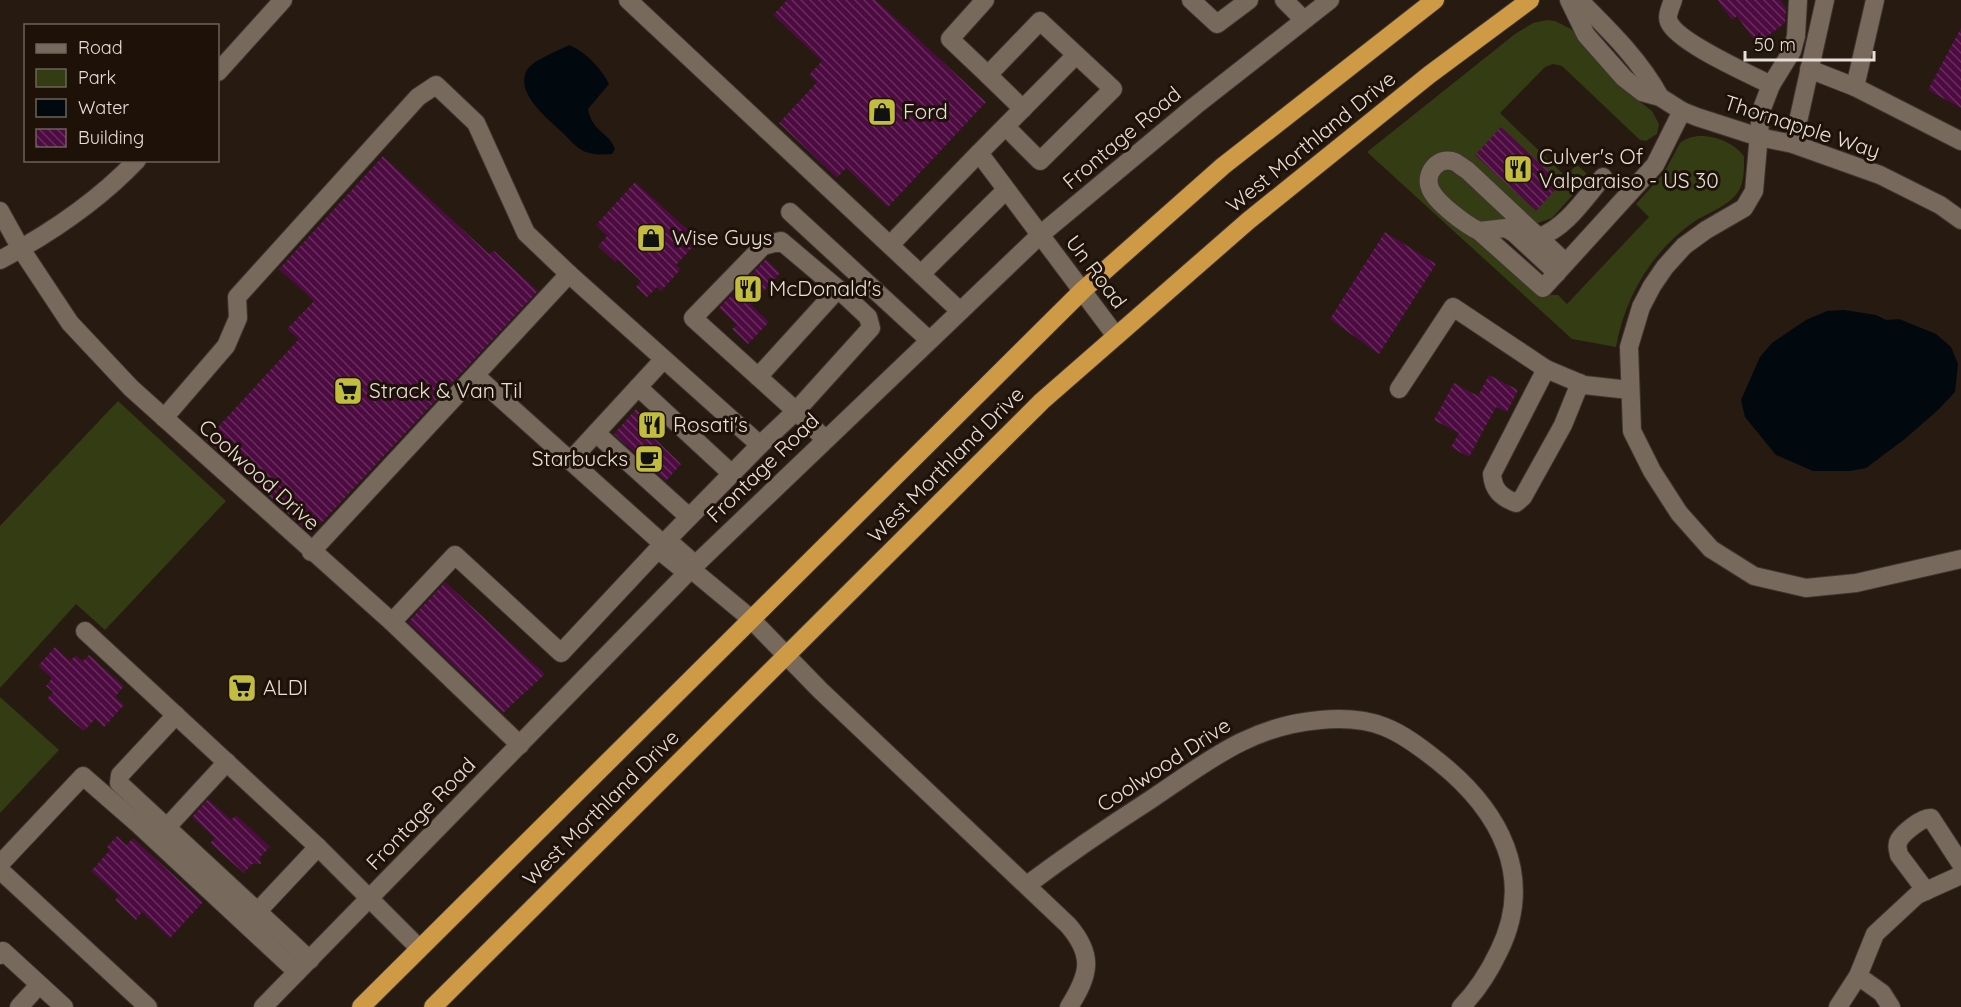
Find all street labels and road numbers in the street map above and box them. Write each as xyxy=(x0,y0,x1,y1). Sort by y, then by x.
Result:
street label: West Morthland Drive xyxy=(1220,65,1400,218)
street label: Frontage Road xyxy=(1057,80,1186,194)
street label: Thornapple Way xyxy=(1721,89,1884,164)
street label: Un Road xyxy=(1061,230,1133,313)
street label: West Morthland Drive xyxy=(862,381,1029,548)
street label: Frontage Road xyxy=(701,407,824,527)
street label: Coolwood Drive xyxy=(194,413,326,535)
street label: Coolwood Drive xyxy=(1092,711,1235,817)
street label: West Morthland Drive xyxy=(517,724,684,891)
street label: Frontage Road xyxy=(360,752,480,875)

